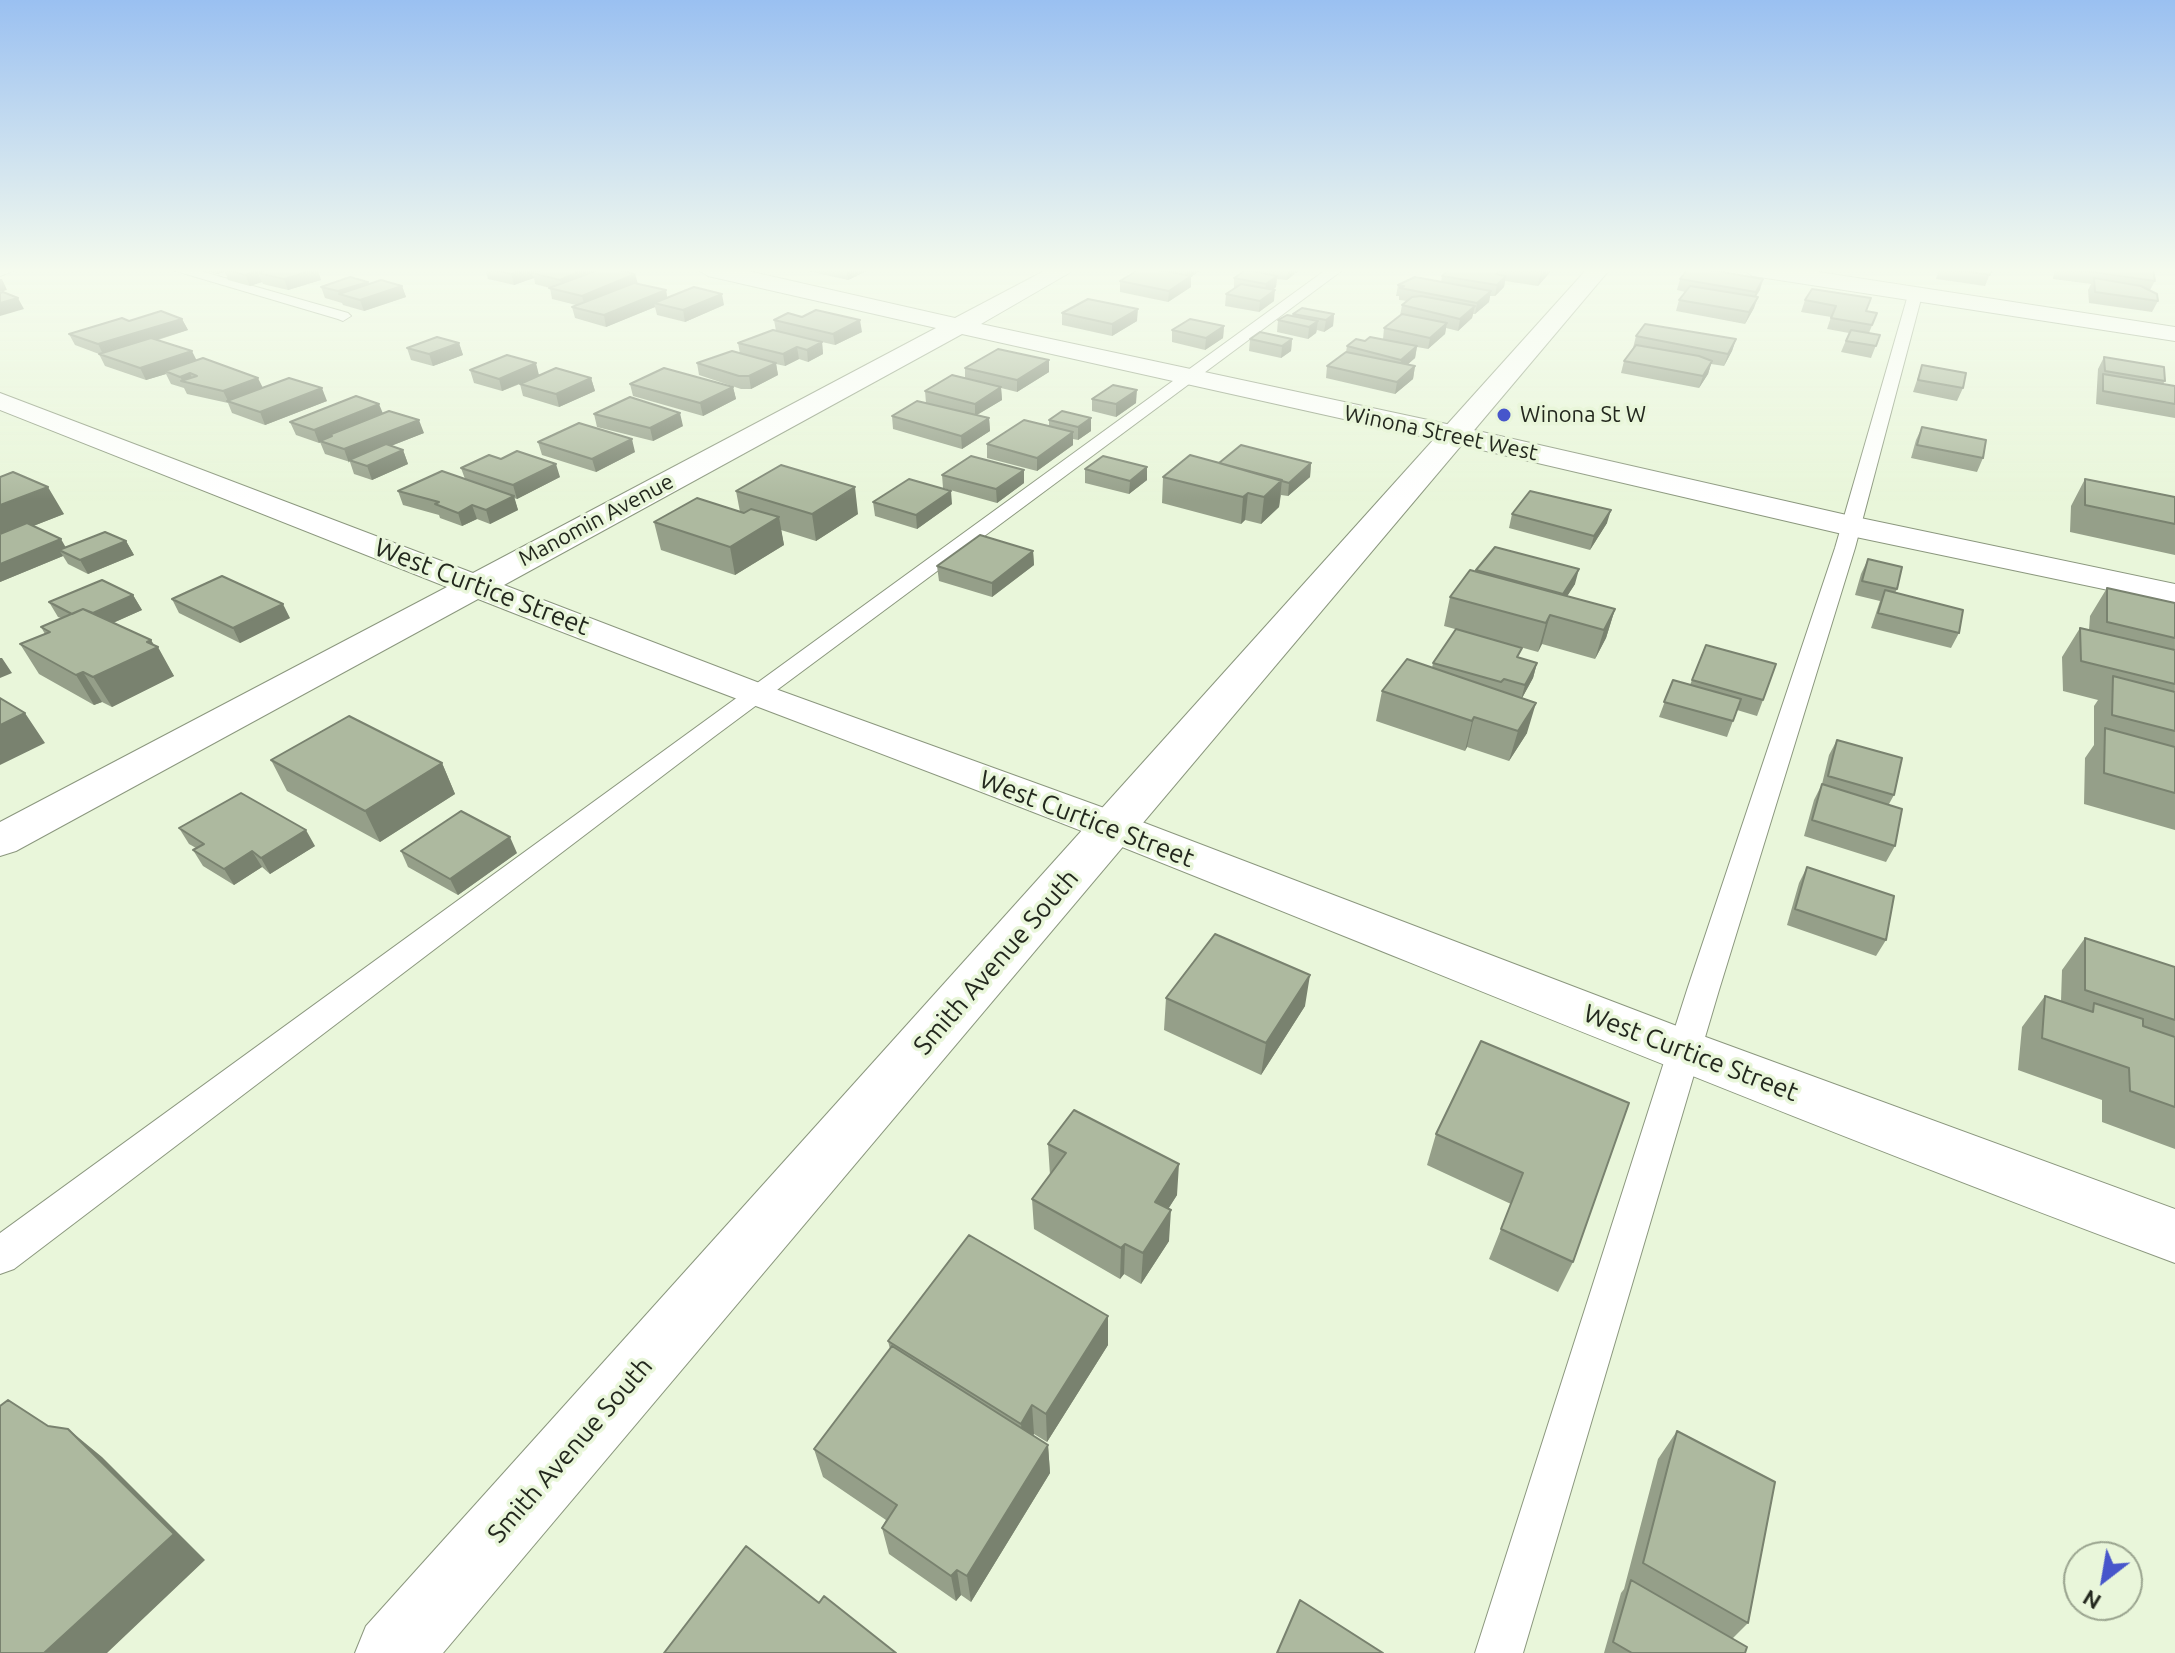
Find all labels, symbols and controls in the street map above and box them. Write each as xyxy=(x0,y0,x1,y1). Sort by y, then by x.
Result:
street label: Winona Street West xyxy=(1342,400,1540,466)
place label: Winona St W xyxy=(1520,402,1646,428)
marker: Winona St W xyxy=(1495,406,1513,424)
street label: Manomin Avenue xyxy=(514,468,678,572)
street label: West Curtice Street xyxy=(370,532,594,642)
street label: West Curtice Street xyxy=(975,764,1199,874)
street label: Smith Avenue South xyxy=(907,863,1085,1061)
street label: West Curtice Street xyxy=(1579,998,1803,1108)
street label: Smith Avenue South xyxy=(481,1351,659,1549)
north arrow xyxy=(2063,1541,2143,1621)
text: N xyxy=(2078,1585,2105,1615)

